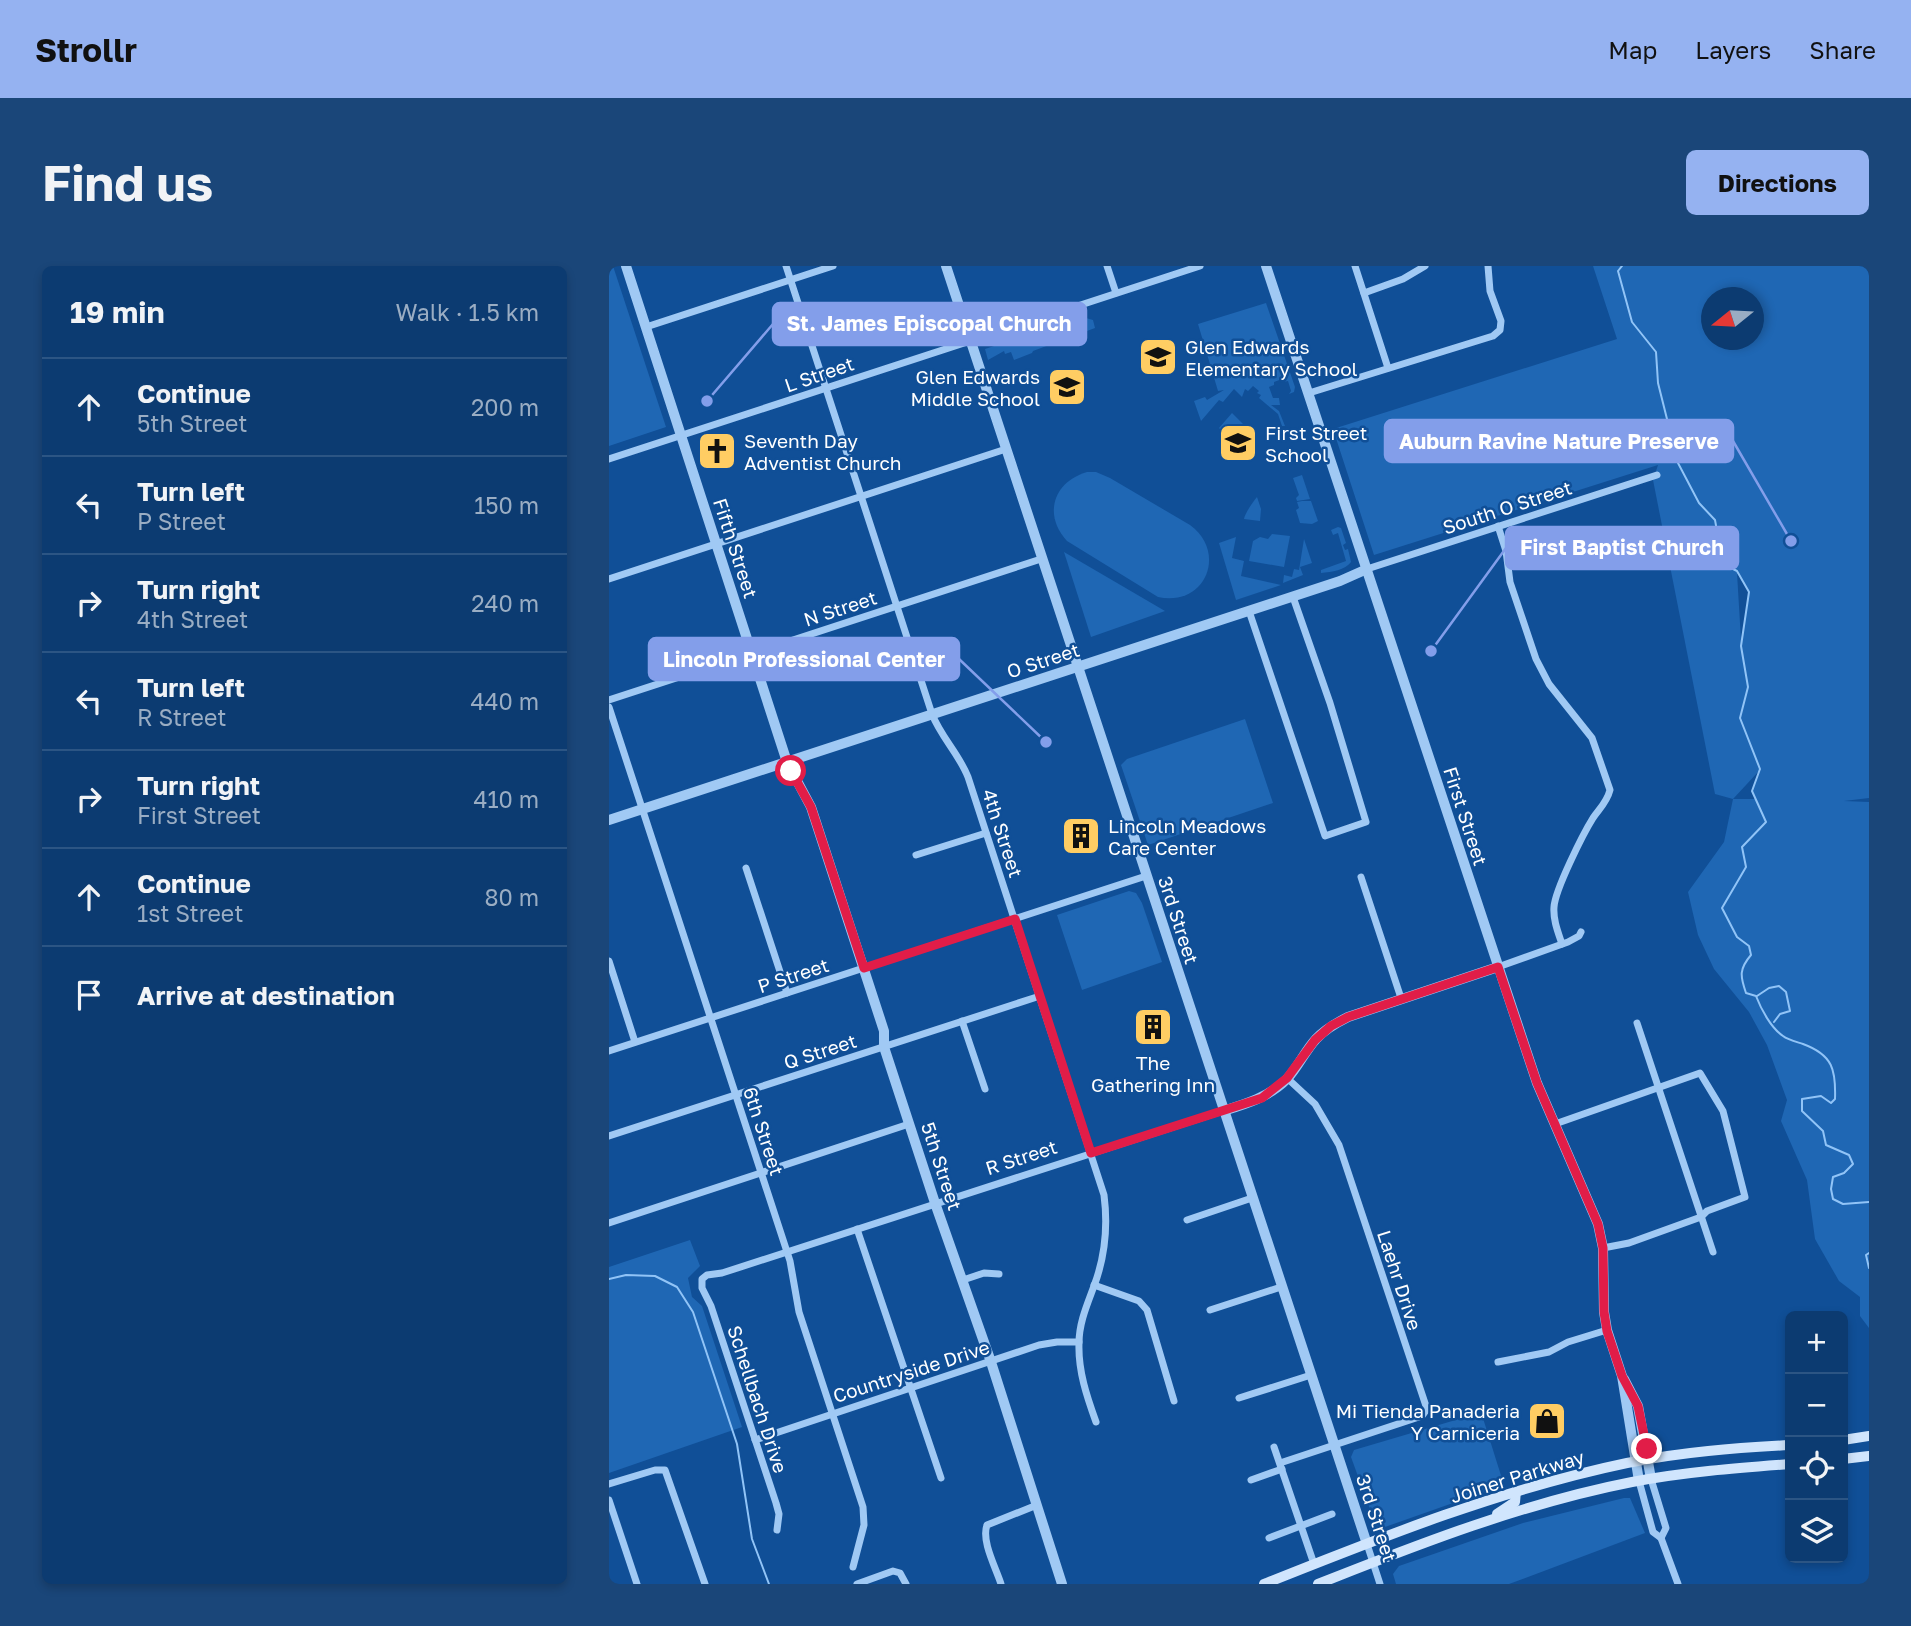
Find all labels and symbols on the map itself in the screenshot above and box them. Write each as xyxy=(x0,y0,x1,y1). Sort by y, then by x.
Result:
north arrow xyxy=(1701,287,1764,350)
callout: St. James Episcopal Church xyxy=(773,303,1086,345)
text: St. James Episcopal Church xyxy=(786,310,1072,336)
place label: Glen Edwards Elementary School xyxy=(1185,335,1358,380)
school or university icon: Glen Edwards Elementary School xyxy=(1137,336,1179,378)
street label: L Street xyxy=(781,351,857,397)
place label: Glen Edwards Middle School xyxy=(910,365,1040,410)
school or university icon: Glen Edwards Middle School xyxy=(1046,366,1088,408)
callout: Auburn Ravine Nature Preserve xyxy=(1385,420,1733,462)
place label: First Street School xyxy=(1265,421,1367,466)
school or university icon: First Street School xyxy=(1217,422,1259,464)
text: Auburn Ravine Nature Preserve xyxy=(1399,428,1719,454)
place label: Seventh Day Adventist Church xyxy=(744,429,901,474)
church icon: Seventh Day Adventist Church xyxy=(696,430,738,472)
street label: South O Street xyxy=(1440,475,1574,539)
street label: Fifth Street xyxy=(709,495,763,601)
callout: First Baptist Church xyxy=(1506,527,1738,569)
text: First Baptist Church xyxy=(1520,534,1724,560)
street label: N Street xyxy=(801,585,879,631)
street label: O Street xyxy=(1004,637,1082,683)
callout: Lincoln Professional Center xyxy=(649,638,959,680)
text: Lincoln Professional Center xyxy=(663,646,945,672)
route start xyxy=(775,755,806,786)
street label: First Street xyxy=(1439,764,1493,868)
street label: 4th Street xyxy=(978,786,1028,880)
place label: Lincoln Meadows Care Center xyxy=(1108,814,1266,859)
building icon: Lincoln Meadows Care Center xyxy=(1060,815,1102,857)
street label: 3rd Street xyxy=(1154,873,1204,967)
street label: P Street xyxy=(755,953,831,997)
building icon: The Gathering Inn xyxy=(1132,1006,1174,1048)
street label: Q Street xyxy=(781,1028,859,1074)
place label: The Gathering Inn xyxy=(1091,1051,1215,1096)
street label: 6th Street xyxy=(739,1084,789,1178)
street label: 5th Street xyxy=(917,1119,967,1213)
street label: R Street xyxy=(982,1135,1060,1179)
street label: Laehr Drive xyxy=(1373,1227,1427,1333)
street label: Schellbach Drive xyxy=(723,1322,793,1476)
street label: Countryside Drive xyxy=(830,1335,992,1407)
place label: Mi Tienda Panaderia Y Carniceria xyxy=(1336,1399,1520,1444)
shop icon: Mi Tienda Panaderia Y Carniceria xyxy=(1526,1400,1568,1442)
route end xyxy=(1631,1433,1662,1464)
street label: Joiner Parkway xyxy=(1447,1445,1587,1507)
street label: 3rd Street xyxy=(1352,1471,1402,1565)

